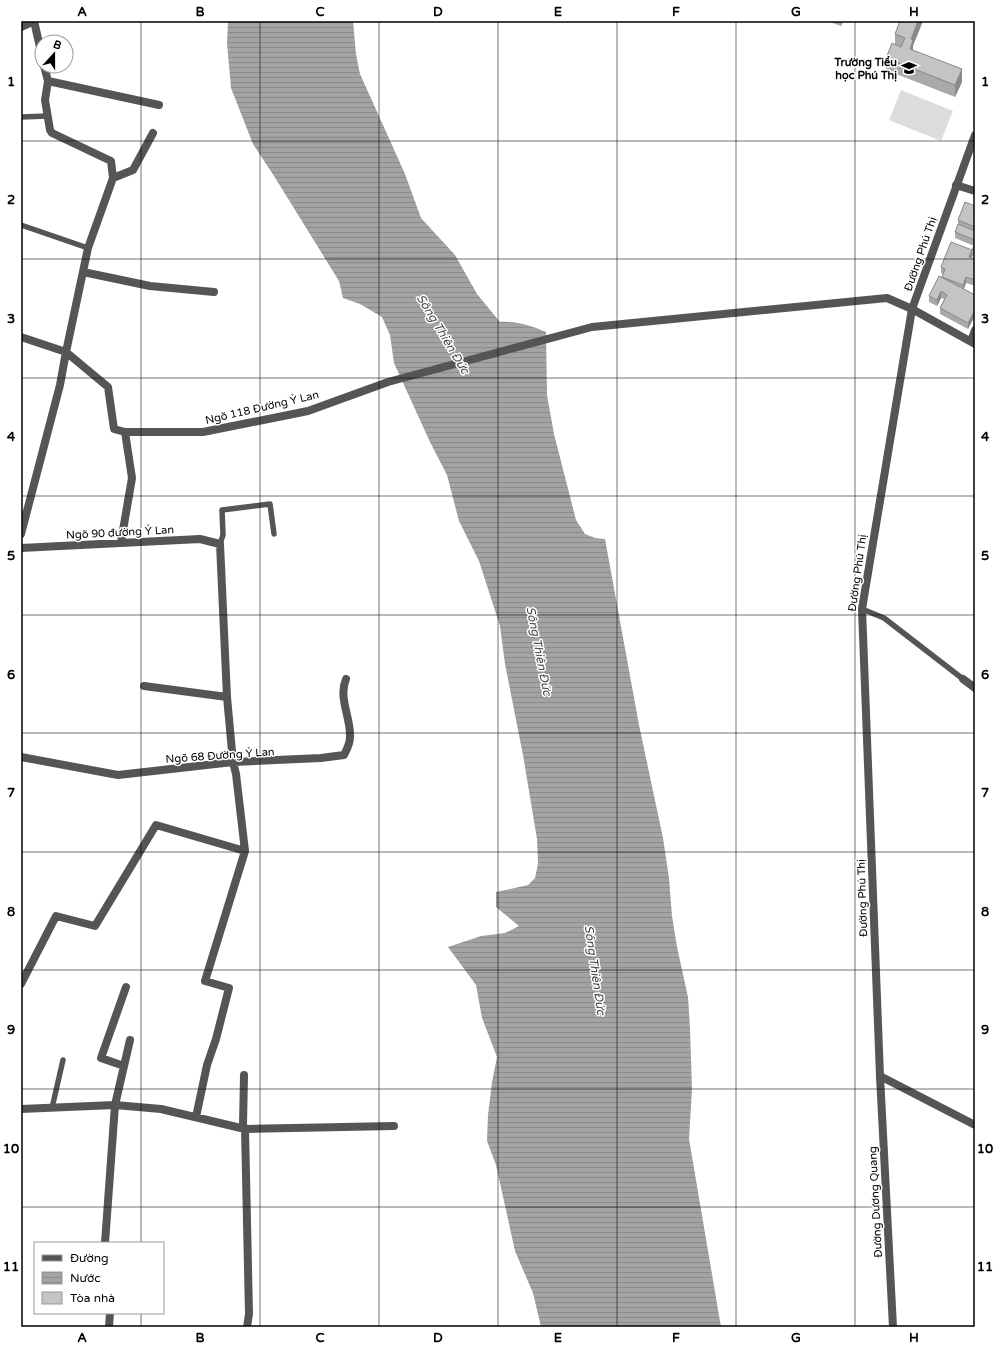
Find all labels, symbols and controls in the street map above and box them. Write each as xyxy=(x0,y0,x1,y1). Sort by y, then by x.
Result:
text: A xyxy=(77,4,87,20)
text: B xyxy=(195,4,205,20)
text: C xyxy=(315,4,325,20)
text: D xyxy=(433,4,443,20)
text: E xyxy=(554,4,562,20)
text: F xyxy=(672,4,680,20)
text: G xyxy=(791,4,801,20)
text: H xyxy=(909,4,919,20)
north arrow xyxy=(34,34,74,74)
text: B xyxy=(52,38,64,53)
place label: Trường Tiểu học Phú Thị xyxy=(833,56,897,82)
school or university icon: Trường Tiểu học Phú Thị xyxy=(900,59,918,77)
text: 1 xyxy=(7,74,15,90)
text: 1 xyxy=(981,74,989,90)
text: 2 xyxy=(7,192,15,208)
text: 2 xyxy=(981,192,989,208)
street label: Đường Phú Thị xyxy=(902,215,939,293)
water label: Sông Thiên Đức xyxy=(414,292,473,378)
text: 3 xyxy=(7,311,15,327)
text: 3 xyxy=(981,311,989,327)
street label: Ngõ 118 Đường Ỷ Lan xyxy=(204,387,320,427)
text: 4 xyxy=(7,429,16,445)
text: 4 xyxy=(981,429,990,445)
street label: Ngõ 90 đường Ỷ Lan xyxy=(66,522,174,542)
street label: Đường Phú Thị xyxy=(846,534,869,613)
text: 5 xyxy=(7,548,15,564)
text: 5 xyxy=(981,548,989,564)
water label: Sông Thiên Đức xyxy=(524,605,555,698)
text: 6 xyxy=(7,667,15,683)
text: 6 xyxy=(981,667,989,683)
street label: Ngõ 68 Đường Ỷ Lan xyxy=(165,744,275,766)
text: 7 xyxy=(7,785,15,801)
text: 7 xyxy=(981,785,989,801)
street label: Đường Phú Thị xyxy=(855,859,870,937)
text: 8 xyxy=(7,904,15,920)
text: 8 xyxy=(981,904,989,920)
water label: Sông Thiên Đức xyxy=(582,924,608,1017)
text: 9 xyxy=(7,1022,15,1038)
text: 9 xyxy=(981,1022,989,1038)
text: 10 xyxy=(3,1141,19,1157)
text: 10 xyxy=(977,1141,993,1157)
street label: Đường Dương Quang xyxy=(866,1146,885,1258)
legend xyxy=(34,1242,164,1314)
text: Đường xyxy=(70,1251,109,1265)
text: 11 xyxy=(3,1259,19,1275)
text: 11 xyxy=(977,1259,993,1275)
text: Nước xyxy=(70,1271,101,1285)
text: Tòa nhà xyxy=(70,1291,115,1305)
text: A xyxy=(77,1330,87,1346)
text: B xyxy=(195,1330,205,1346)
text: C xyxy=(315,1330,325,1346)
text: D xyxy=(433,1330,443,1346)
text: E xyxy=(554,1330,562,1346)
text: F xyxy=(672,1330,680,1346)
text: G xyxy=(791,1330,801,1346)
text: H xyxy=(909,1330,919,1346)

